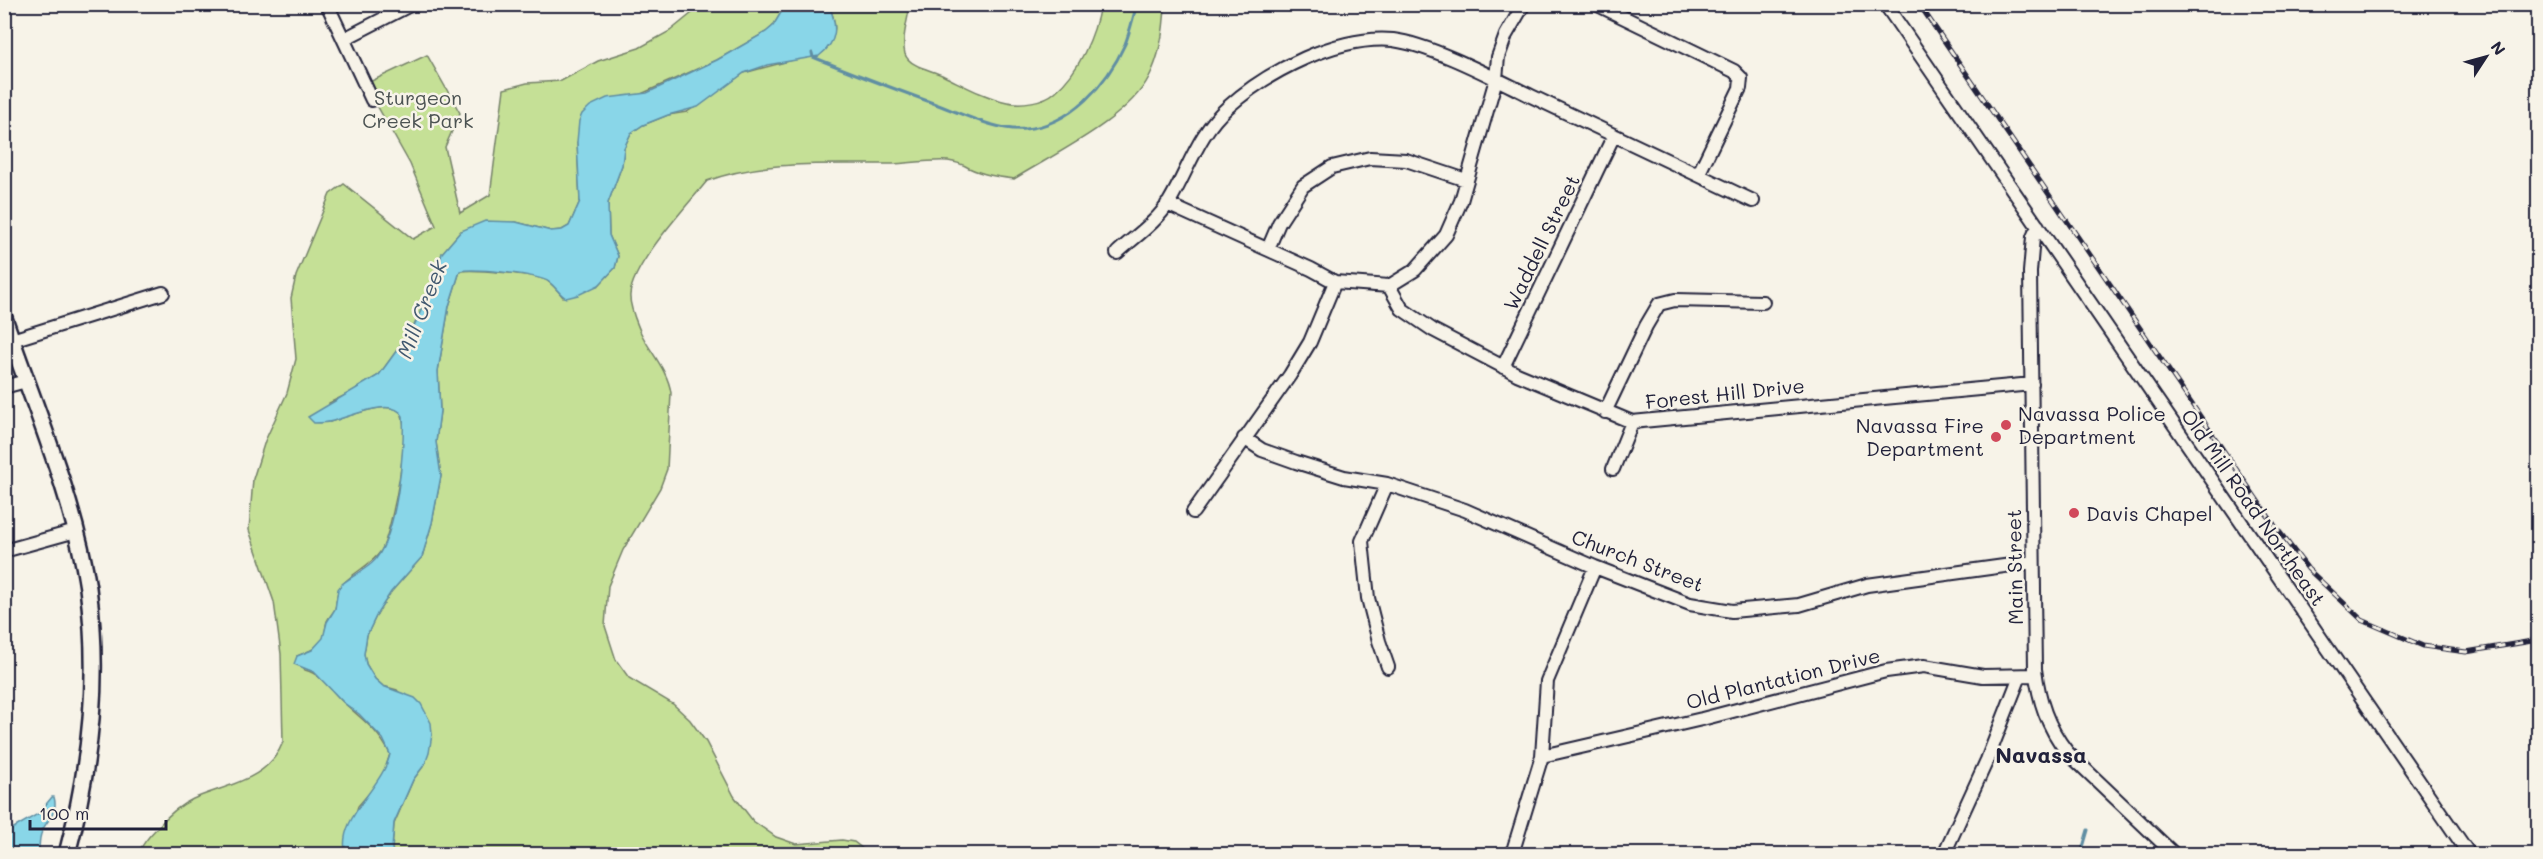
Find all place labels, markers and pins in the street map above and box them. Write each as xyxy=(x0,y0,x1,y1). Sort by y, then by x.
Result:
place label: Navassa Police Department xyxy=(2018,400,2166,449)
place label: Navassa Fire Department xyxy=(1856,412,1984,461)
marker: Navassa Police Department xyxy=(1999,418,2013,432)
marker: Navassa Fire Department xyxy=(1989,430,2003,444)
place label: Davis Chapel xyxy=(2086,500,2213,526)
marker: Davis Chapel xyxy=(2067,506,2081,520)

